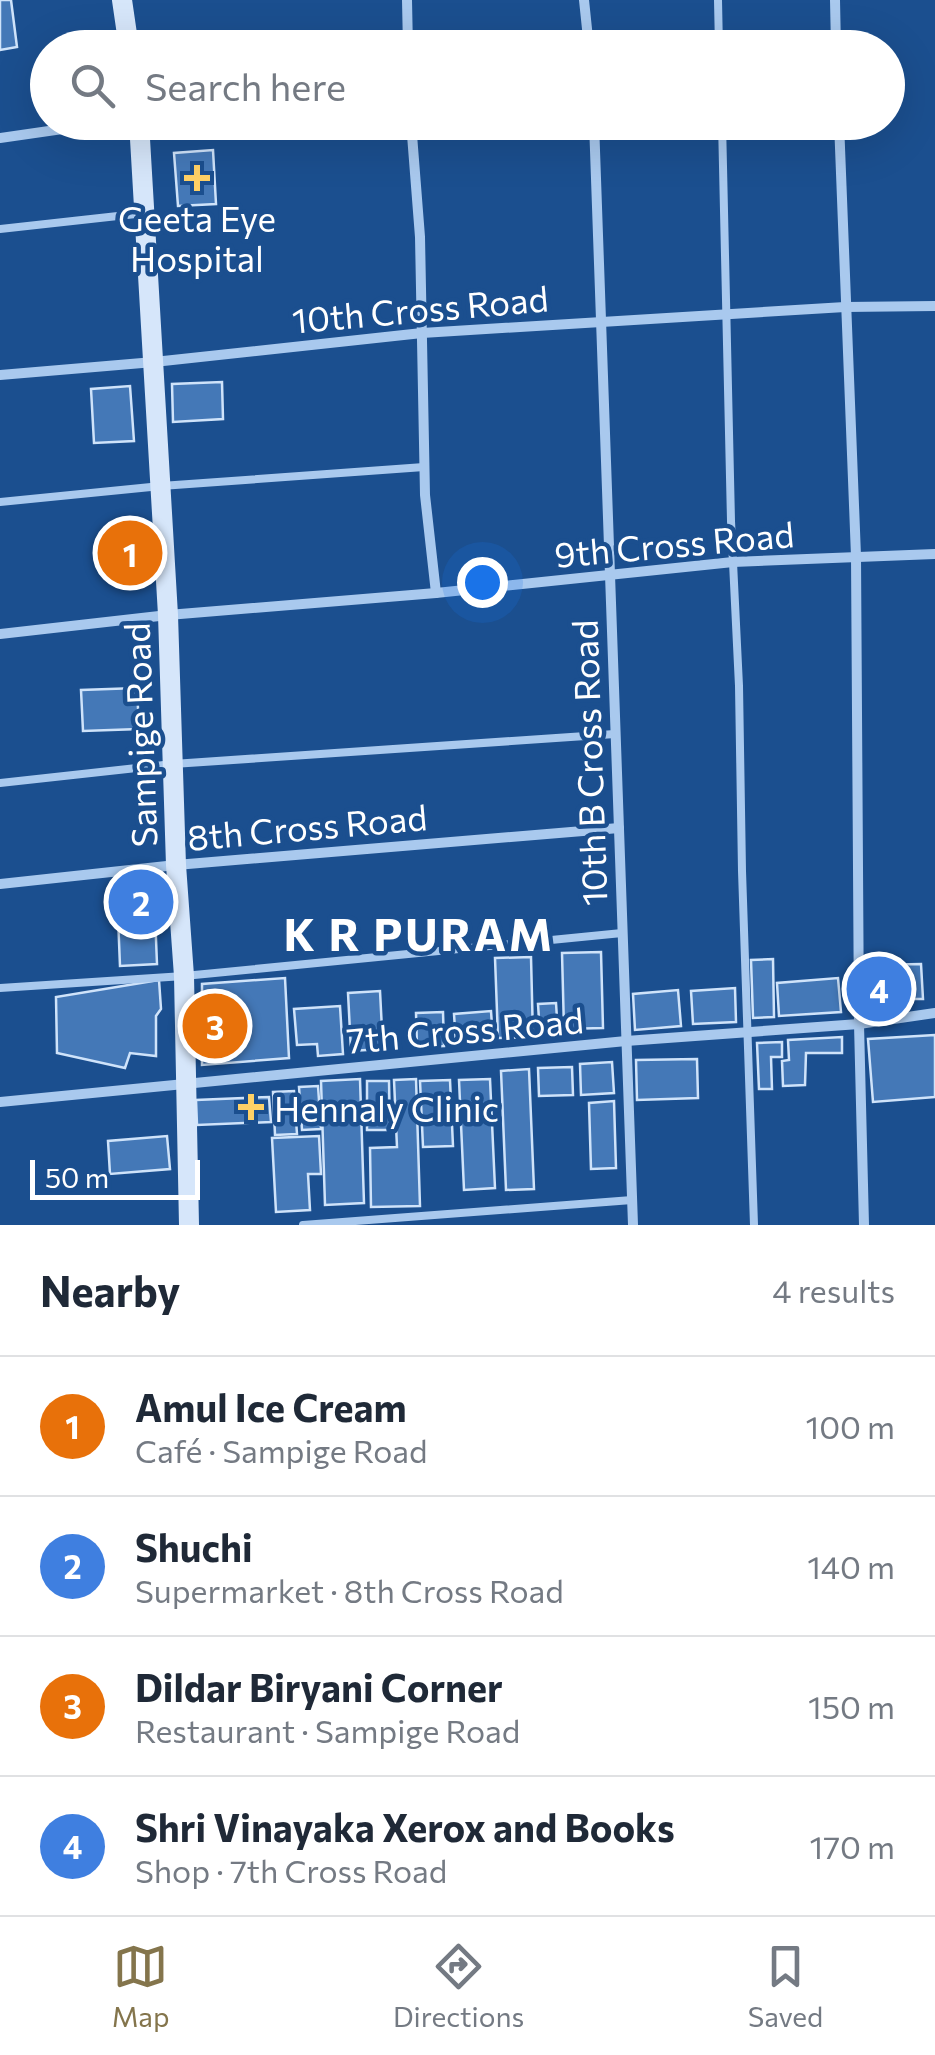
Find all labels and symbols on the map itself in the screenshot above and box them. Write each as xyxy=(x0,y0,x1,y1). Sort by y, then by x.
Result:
marker: Geeta Eye Hospital xyxy=(184,165,210,191)
place label: Geeta Eye Hospital xyxy=(118,196,276,279)
street label: 10th Cross Road xyxy=(290,275,550,341)
street label: 9th Cross Road xyxy=(552,511,796,575)
pin: 1 xyxy=(98,516,162,590)
your location xyxy=(457,557,508,608)
street label: 10th B Cross Road xyxy=(562,619,614,907)
street label: Sampige Road xyxy=(114,622,164,848)
street label: 8th Cross Road xyxy=(185,794,429,858)
pin: 2 xyxy=(108,864,174,940)
district label: K R PURAM xyxy=(283,905,555,960)
pin: 4 xyxy=(846,952,912,1026)
pin: 3 xyxy=(182,988,248,1064)
street label: 7th Cross Road xyxy=(345,997,585,1061)
place label: Hennaly Clinic xyxy=(274,1086,499,1129)
marker: Hennaly Clinic xyxy=(238,1094,264,1120)
scale bar xyxy=(30,1155,200,1200)

